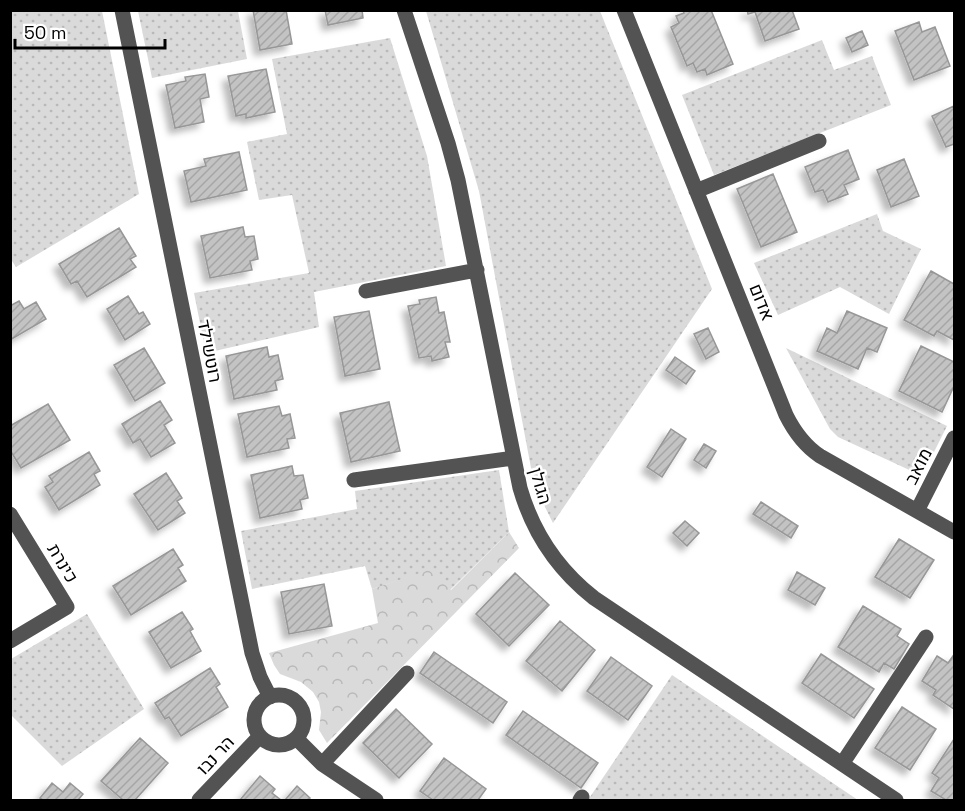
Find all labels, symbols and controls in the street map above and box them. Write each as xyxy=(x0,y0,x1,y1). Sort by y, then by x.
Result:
scale bar xyxy=(15,12,165,50)
text: 50 m xyxy=(24,21,66,44)
street label: אדום xyxy=(744,280,780,324)
street label: רוטשילד xyxy=(193,318,227,384)
street label: מואב xyxy=(899,444,937,488)
street label: הגולן xyxy=(525,465,557,507)
street label: כינרת xyxy=(42,539,84,587)
street label: הר נבו xyxy=(191,731,239,779)

